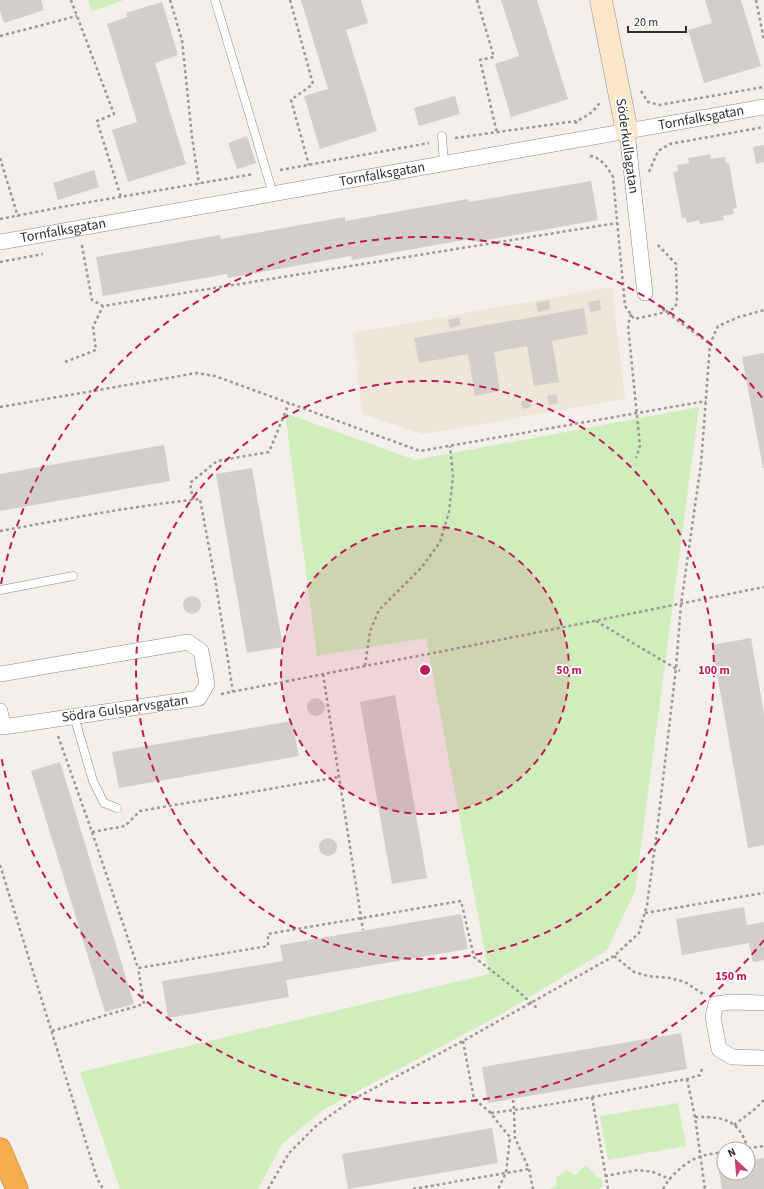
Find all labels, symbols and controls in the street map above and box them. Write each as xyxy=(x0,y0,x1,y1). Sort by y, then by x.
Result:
scale bar xyxy=(628,8,686,34)
text: 20 m xyxy=(634,14,658,31)
street label: Söderkullagatan xyxy=(610,97,644,195)
street label: Tornfalksgatan xyxy=(657,101,746,136)
street label: Tornfalksgatan xyxy=(338,157,427,192)
street label: Tornfalksgatan xyxy=(19,213,108,248)
text: 50 m xyxy=(556,662,582,679)
text: 100 m xyxy=(698,662,730,679)
centre of rings xyxy=(418,663,432,677)
street label: Södra Gulsparvsgatan xyxy=(60,690,190,728)
text: 150 m xyxy=(715,968,747,985)
north arrow xyxy=(716,1141,756,1181)
text: N xyxy=(725,1144,738,1161)

